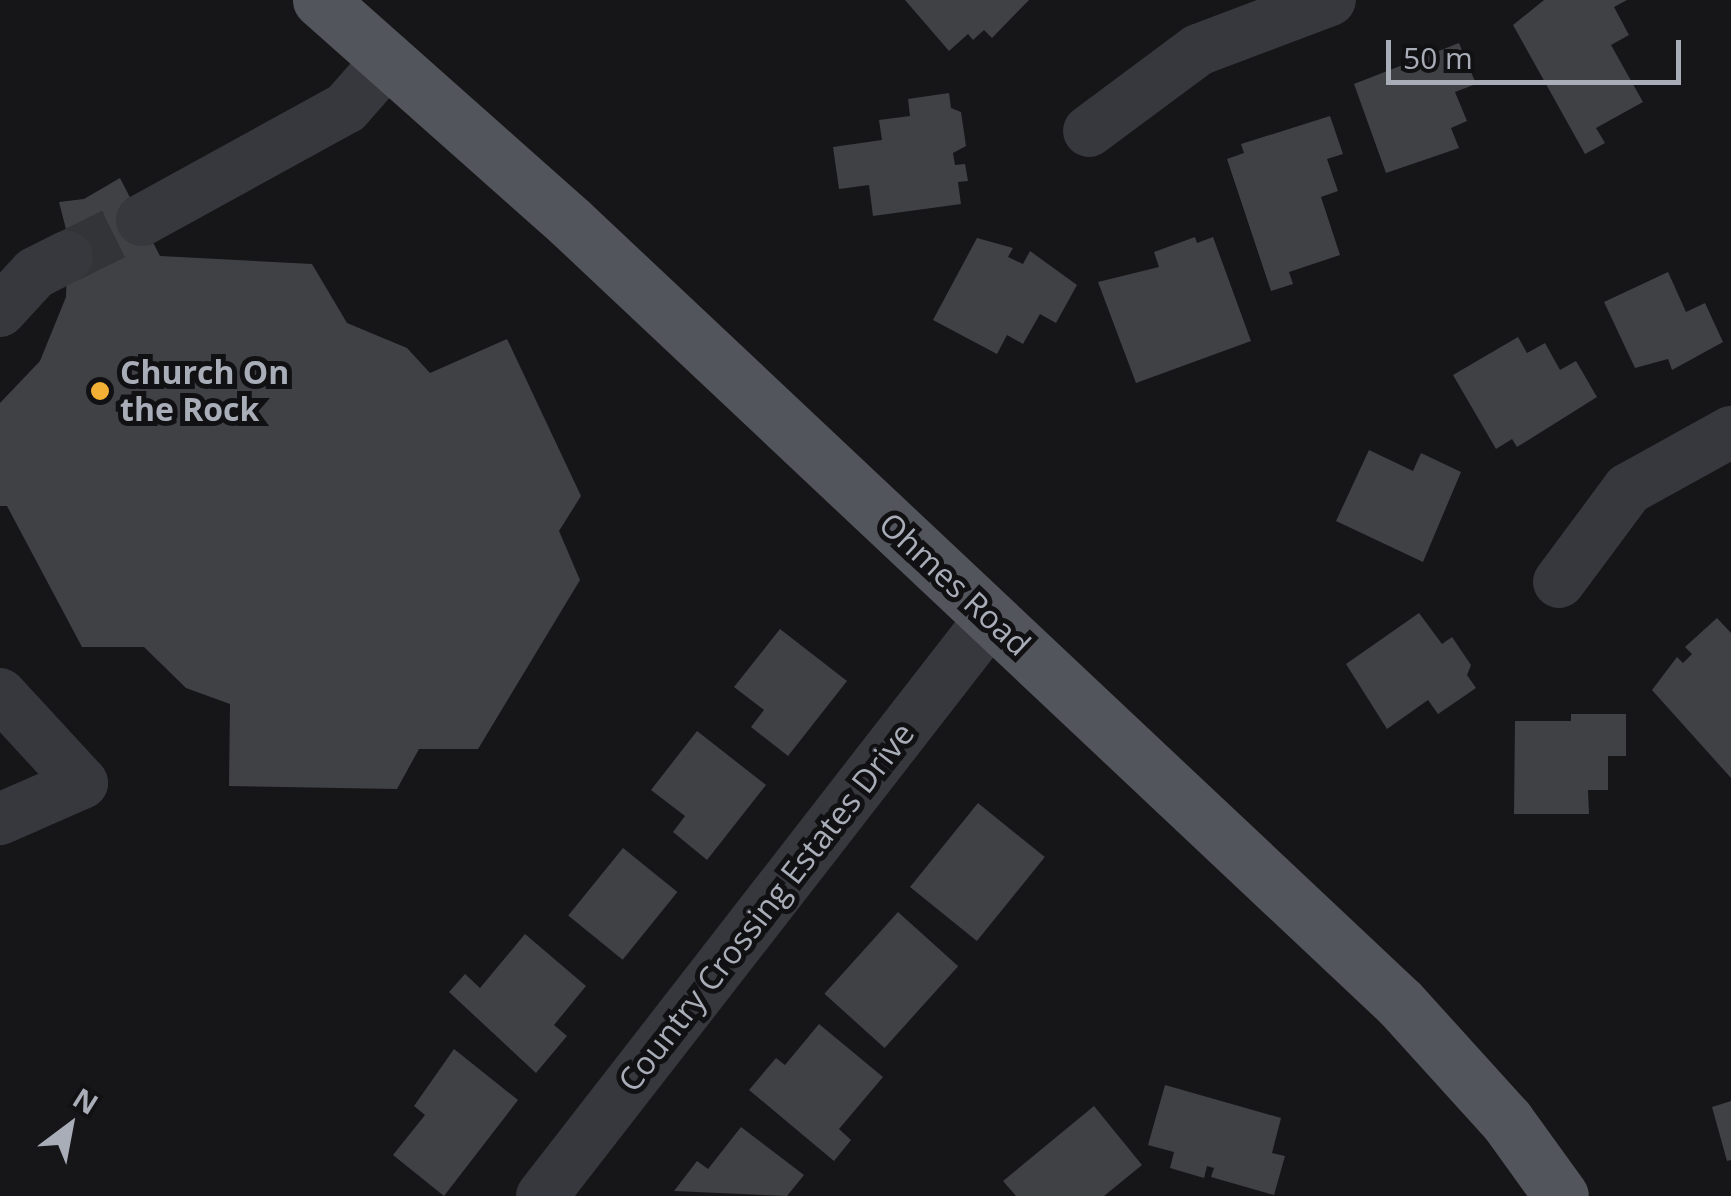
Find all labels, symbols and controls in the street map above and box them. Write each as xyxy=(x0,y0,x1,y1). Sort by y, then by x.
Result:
scale bar xyxy=(1391,20,1686,82)
text: 50 m xyxy=(1403,37,1473,78)
place label: Church On the Rock xyxy=(120,354,289,429)
marker: Church On the Rock xyxy=(89,380,111,402)
street label: Ohmes Road xyxy=(872,504,1038,664)
street label: Country Crossing Estates Drive xyxy=(610,715,922,1099)
north arrow xyxy=(20,1076,120,1176)
text: N xyxy=(66,1078,106,1123)

